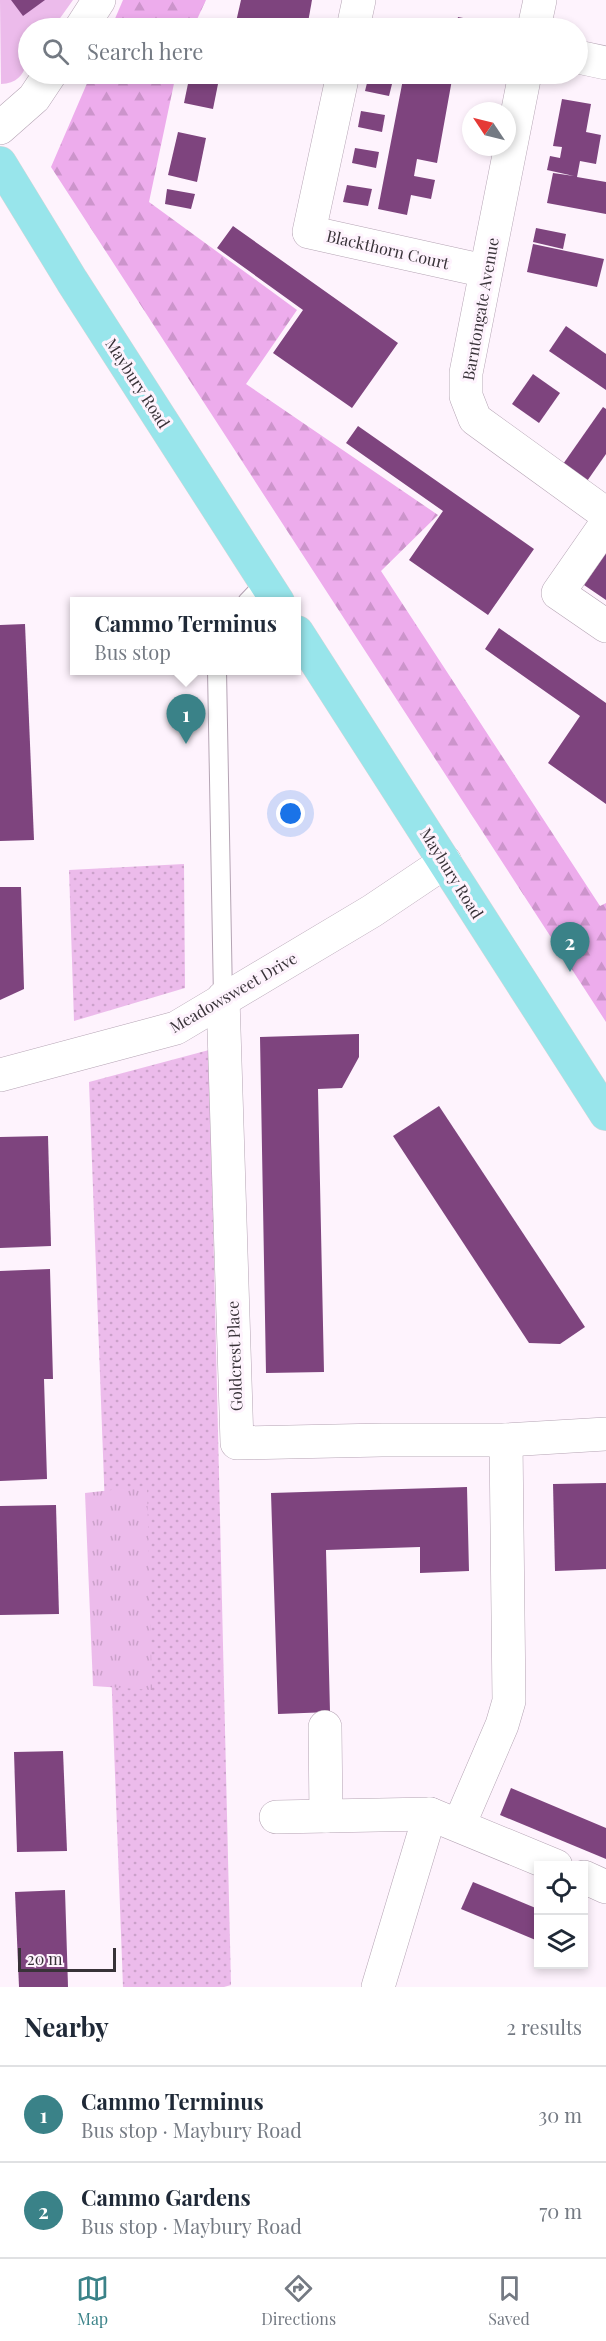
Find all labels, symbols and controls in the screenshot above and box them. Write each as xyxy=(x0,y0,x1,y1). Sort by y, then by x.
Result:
search box xyxy=(18,18,588,84)
icon: search xyxy=(39,35,72,68)
text: Search here xyxy=(87,36,203,66)
north arrow xyxy=(462,102,516,156)
street label: Blackthorn Court xyxy=(325,225,452,273)
street label: Barntongate Avenue xyxy=(457,236,503,382)
street label: Maybury Road xyxy=(101,334,175,432)
popup xyxy=(70,597,301,675)
text: Cammo Terminus xyxy=(94,608,277,638)
text: Bus stop xyxy=(94,638,171,665)
pin: 1 xyxy=(166,694,206,744)
your location xyxy=(276,799,305,828)
street label: Maybury Road xyxy=(416,824,488,922)
pin: 2 xyxy=(550,922,590,972)
street label: Meadowsweet Drive xyxy=(165,947,301,1037)
street label: Goldcrest Place xyxy=(222,1300,246,1412)
map controls xyxy=(534,1861,588,1969)
button: locate xyxy=(534,1861,588,1915)
button: layers xyxy=(534,1915,588,1969)
scale bar xyxy=(18,1945,116,1972)
text: 20 m xyxy=(27,1948,62,1969)
text: Nearby xyxy=(24,2009,109,2044)
text: 2 results xyxy=(507,2013,582,2040)
text: Cammo Terminus xyxy=(81,2086,264,2116)
text: 1 xyxy=(40,2101,47,2128)
text: 30 m xyxy=(538,2101,582,2128)
text: Bus stop · Maybury Road xyxy=(81,2116,302,2143)
text: Cammo Gardens xyxy=(81,2182,251,2212)
text: 2 xyxy=(38,2197,49,2224)
text: 70 m xyxy=(539,2197,582,2224)
text: Bus stop · Maybury Road xyxy=(81,2212,302,2239)
tab: Map xyxy=(76,2272,109,2329)
tab: Directions xyxy=(261,2272,336,2329)
tab: Saved xyxy=(488,2272,530,2329)

